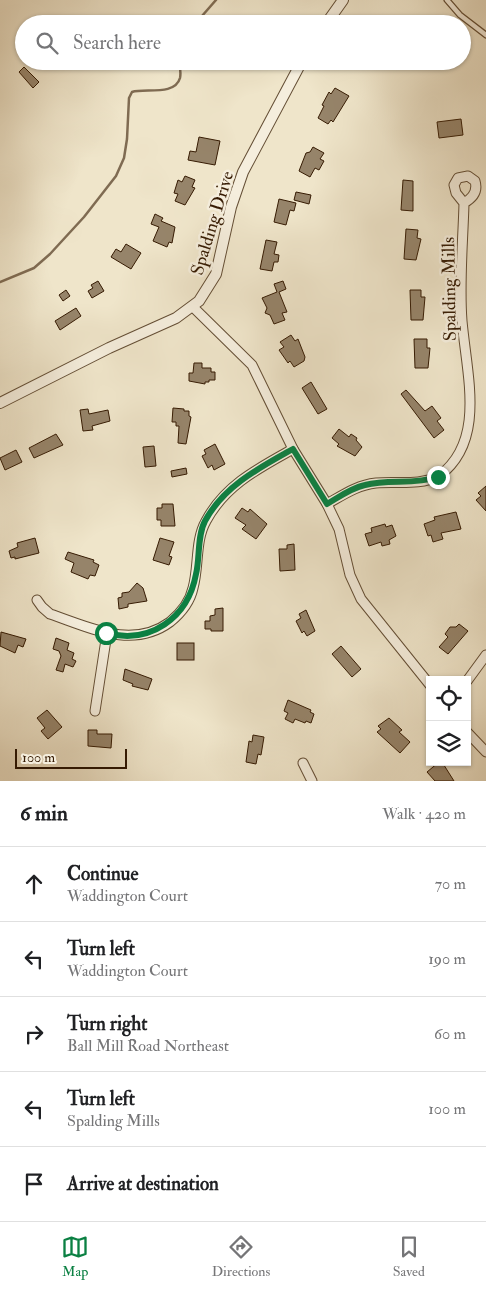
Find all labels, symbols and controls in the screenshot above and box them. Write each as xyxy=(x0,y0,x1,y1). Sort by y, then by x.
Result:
search box xyxy=(15,15,471,70)
icon: search xyxy=(33,29,61,57)
text: Search here xyxy=(73,31,161,55)
street label: Spalding Drive xyxy=(186,168,239,278)
street label: Spalding Mills xyxy=(437,237,462,341)
route end xyxy=(427,466,450,489)
route start xyxy=(95,622,118,645)
map controls xyxy=(426,676,471,766)
button: locate xyxy=(426,676,471,721)
button: layers xyxy=(426,721,471,766)
scale bar xyxy=(15,746,128,769)
text: 100 m xyxy=(22,749,55,766)
text: 6 min xyxy=(20,800,68,827)
text: Walk · 420 m xyxy=(382,804,466,824)
text: Continue xyxy=(67,862,138,886)
icon: ahead xyxy=(20,870,48,898)
text: 70 m xyxy=(435,874,466,894)
text: Waddington Court xyxy=(67,886,188,906)
text: Turn left xyxy=(67,937,135,961)
icon: left xyxy=(20,945,48,973)
text: 190 m xyxy=(428,949,466,969)
text: Waddington Court xyxy=(67,961,188,981)
text: Turn right xyxy=(67,1012,147,1036)
icon: right xyxy=(20,1020,48,1048)
text: 60 m xyxy=(434,1024,466,1044)
text: Ball Mill Road Northeast xyxy=(67,1036,229,1056)
text: Turn left xyxy=(67,1087,135,1111)
icon: left xyxy=(20,1095,48,1123)
text: 100 m xyxy=(428,1099,466,1119)
text: Spalding Mills xyxy=(67,1111,160,1131)
icon: arrive xyxy=(20,1170,48,1198)
text: Arrive at destination xyxy=(67,1172,219,1196)
tab: Map xyxy=(61,1233,89,1280)
tab: Directions xyxy=(212,1233,270,1280)
tab: Saved xyxy=(393,1233,425,1280)

